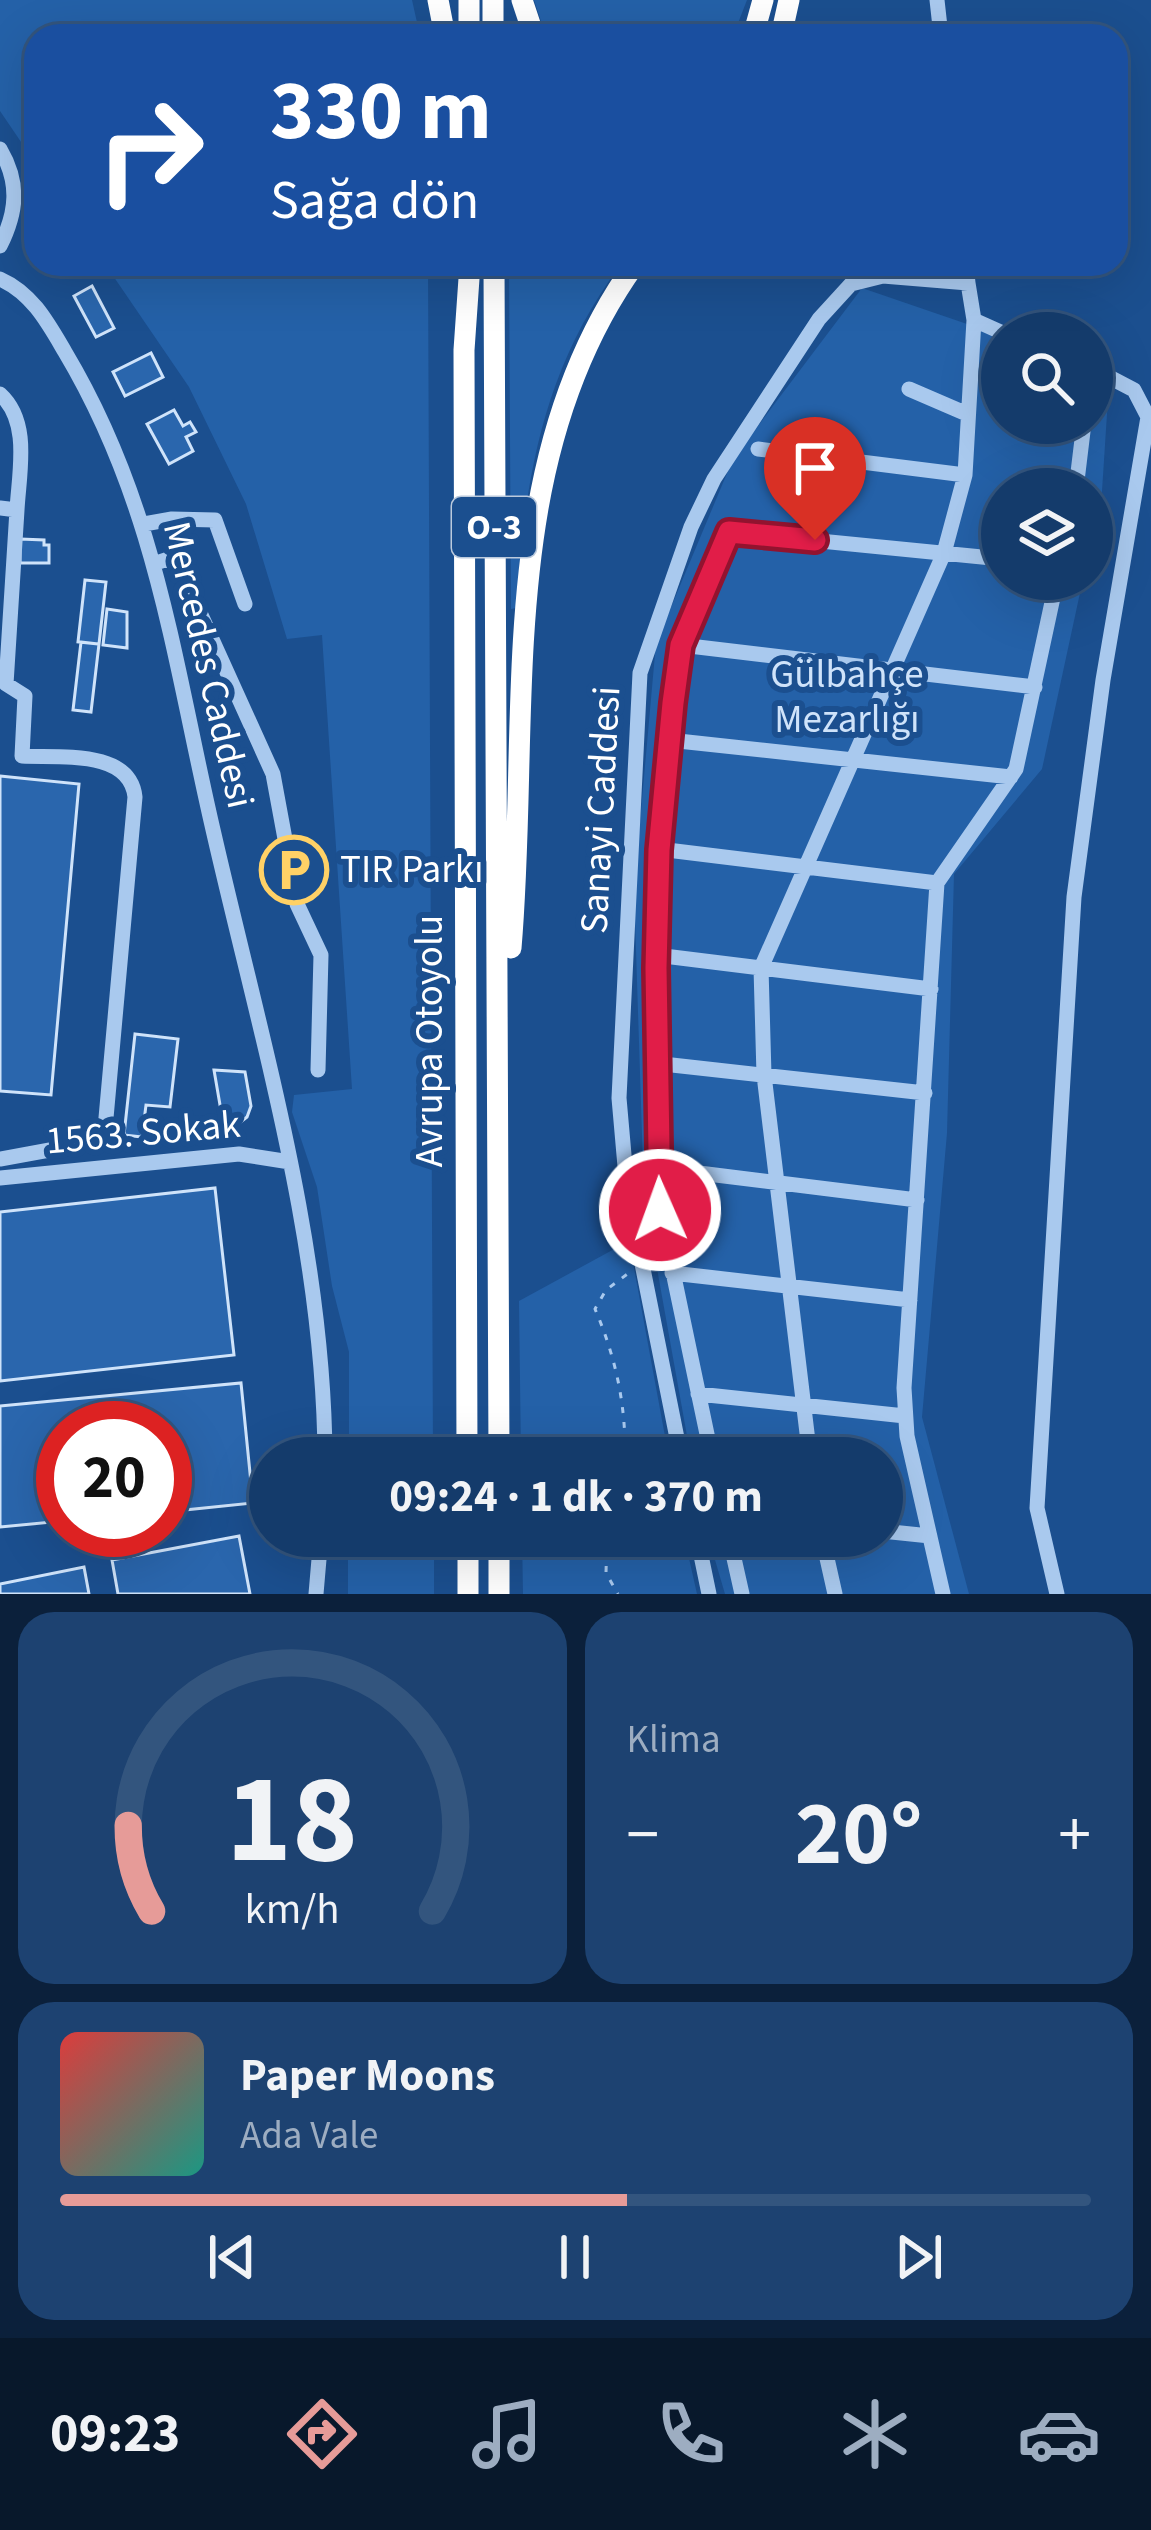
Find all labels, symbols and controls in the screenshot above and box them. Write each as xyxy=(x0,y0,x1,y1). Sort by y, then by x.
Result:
text: 330 m xyxy=(270,52,492,172)
icon: right xyxy=(72,72,228,228)
text: Sağa dön xyxy=(270,163,479,240)
map controls xyxy=(981,312,1113,600)
button: search xyxy=(981,312,1113,444)
pin xyxy=(764,417,866,540)
icon: arrive xyxy=(782,435,848,501)
button: layers xyxy=(981,468,1113,600)
road number: O-3 xyxy=(452,497,536,557)
street label: Mercedes Caddesi xyxy=(148,516,268,814)
park label: Gülbahçe Mezarlığı xyxy=(770,647,924,748)
street label: Sanayi Caddesi xyxy=(567,685,635,935)
parking icon: TIR Parkı xyxy=(259,835,329,905)
place label: TIR Parkı xyxy=(340,842,484,898)
street label: Avrupa Otoyolu xyxy=(402,915,458,1167)
street label: 1563. Sokak xyxy=(43,1097,243,1169)
position arrow xyxy=(597,1147,723,1273)
speed limit sign: 20 xyxy=(36,1401,192,1557)
text: 09:24 · 1 dk · 370 m xyxy=(389,1465,763,1529)
text: Klima xyxy=(627,1712,721,1768)
text: 18 xyxy=(226,1732,358,1910)
text: 20° xyxy=(795,1771,923,1899)
text: − xyxy=(627,1788,659,1882)
text: + xyxy=(1058,1788,1091,1882)
text: km/h xyxy=(245,1879,340,1940)
text: Paper Moons xyxy=(240,2044,495,2108)
text: Ada Vale xyxy=(240,2108,378,2164)
icon: previous xyxy=(199,2224,265,2290)
icon: pause xyxy=(542,2224,608,2290)
icon: next xyxy=(886,2224,952,2290)
icon: directions xyxy=(280,2392,364,2476)
icon: music xyxy=(465,2392,549,2476)
icon: phone xyxy=(649,2392,733,2476)
icon: climate xyxy=(833,2392,917,2476)
icon: car xyxy=(1017,2392,1101,2476)
text: 09:23 xyxy=(50,2396,180,2473)

